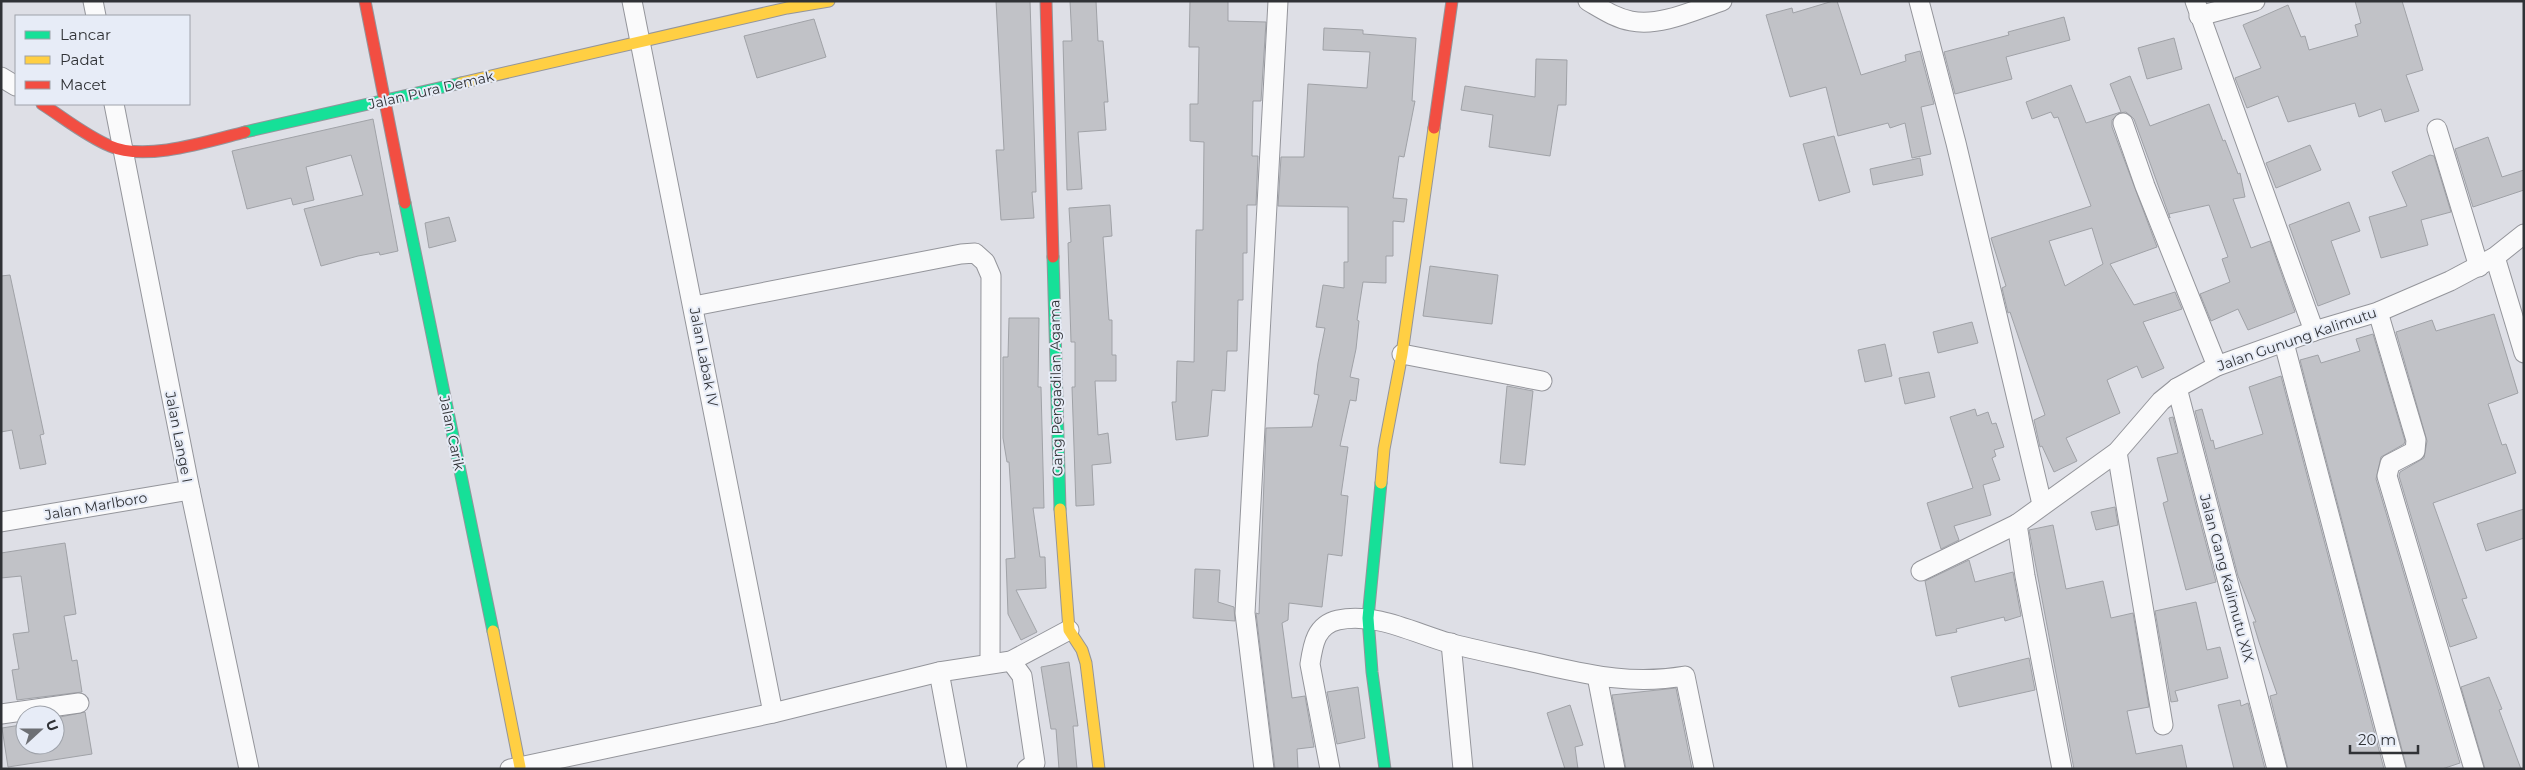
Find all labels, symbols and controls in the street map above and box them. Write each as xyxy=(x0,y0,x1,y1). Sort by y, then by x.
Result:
legend xyxy=(15,15,190,105)
text: Lancar xyxy=(60,25,111,44)
text: Padat xyxy=(60,50,105,69)
street label: Jalan Pura Demak xyxy=(365,67,496,113)
text: Macet xyxy=(60,75,107,94)
street label: Gang Pengadilan Agama xyxy=(1045,299,1067,477)
street label: Jalan Gunung Kalimutu xyxy=(2214,303,2379,375)
street label: Jalan Labak IV xyxy=(685,305,722,408)
street label: Jalan Lange I xyxy=(161,389,197,484)
street label: Jalan Carik xyxy=(435,393,469,473)
street label: Jalan Marlboro xyxy=(42,488,149,524)
street label: Jalan Gang Kalimutu XIX xyxy=(2196,491,2258,664)
north arrow xyxy=(15,705,65,755)
text: U xyxy=(42,717,63,734)
scale bar xyxy=(2350,722,2418,754)
text: 20 m xyxy=(2358,730,2396,749)

